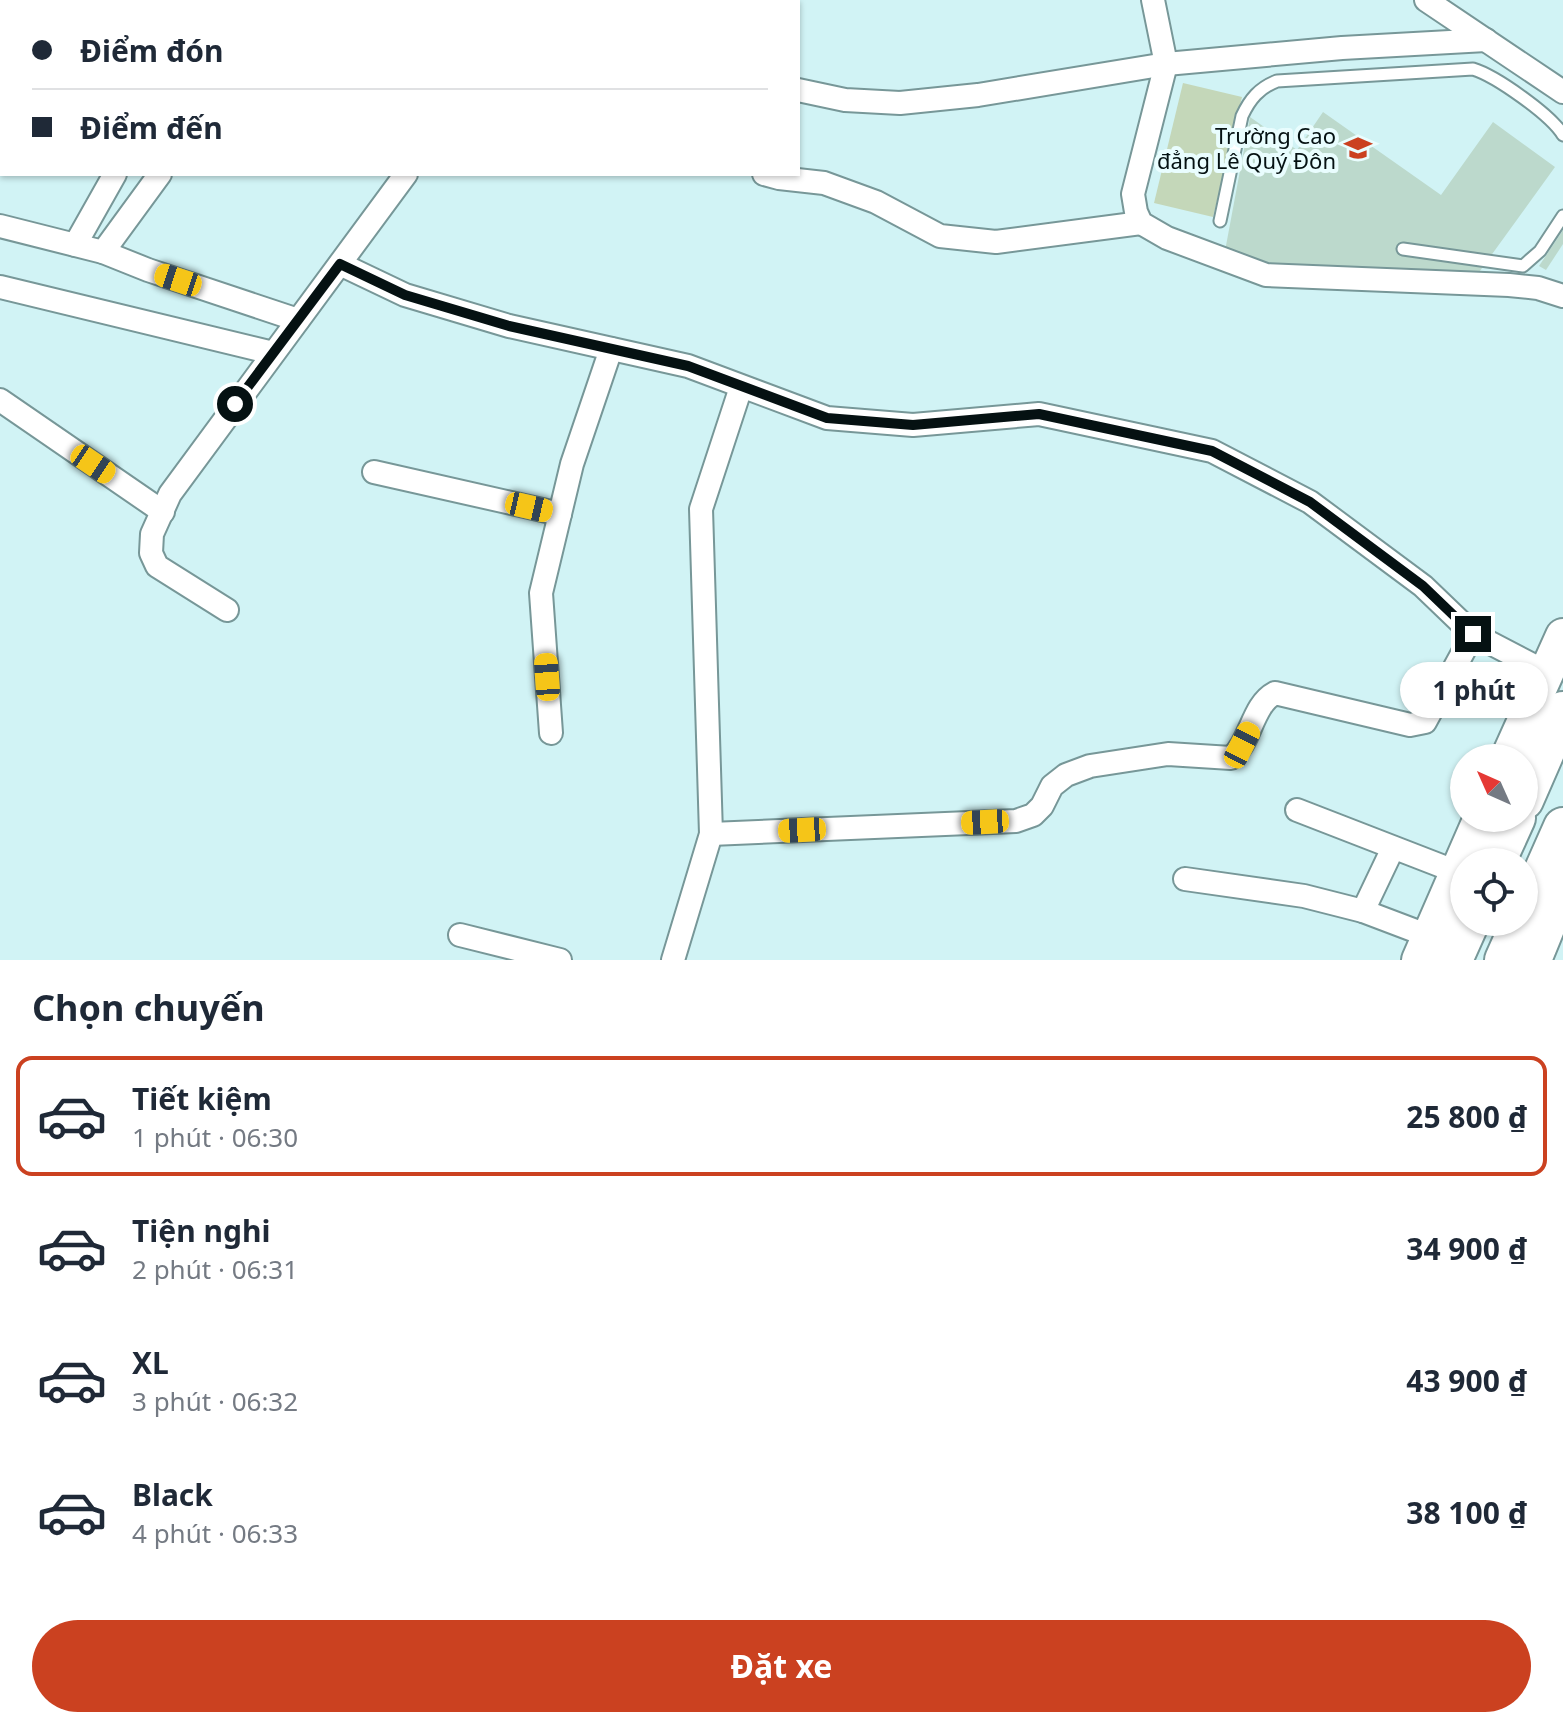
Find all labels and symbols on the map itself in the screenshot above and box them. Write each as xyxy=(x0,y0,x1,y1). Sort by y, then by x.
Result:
place label: Trường Cao đẳng Lê Quý Đôn xyxy=(1157,120,1336,175)
school or university icon: Trường Cao đẳng Lê Quý Đôn xyxy=(1343,133,1373,163)
car xyxy=(151,261,205,299)
route start xyxy=(217,386,253,422)
car xyxy=(66,441,120,487)
car xyxy=(503,490,555,524)
route end xyxy=(1455,616,1491,652)
car xyxy=(533,652,561,702)
callout: 1 phút xyxy=(1399,662,1547,718)
car xyxy=(1220,718,1264,772)
north arrow xyxy=(1450,744,1538,832)
car xyxy=(960,809,1010,835)
car xyxy=(777,817,827,843)

